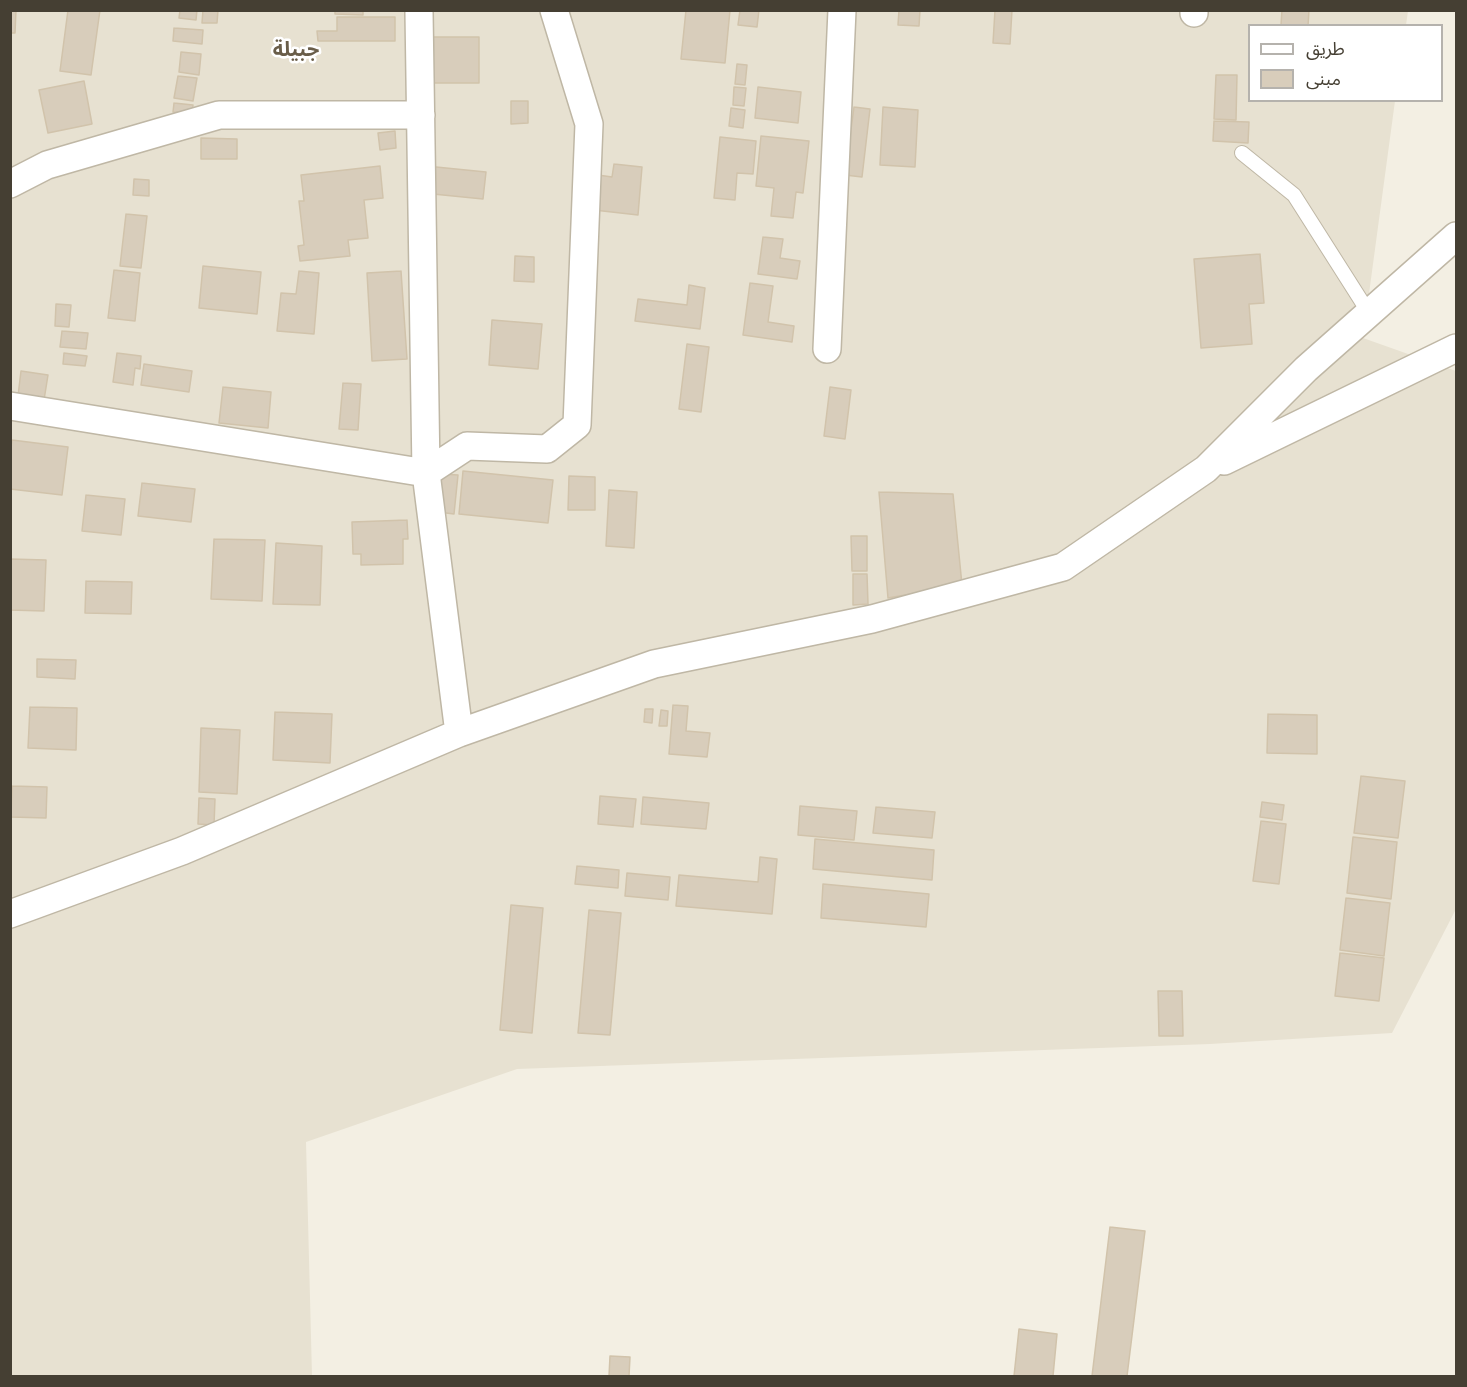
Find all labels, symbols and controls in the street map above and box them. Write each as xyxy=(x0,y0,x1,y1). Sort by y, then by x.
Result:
legend xyxy=(1248,24,1443,102)
text: طريق xyxy=(1306,37,1345,61)
district label: جبيلة xyxy=(273,39,319,63)
text: مبنى xyxy=(1306,67,1341,91)

